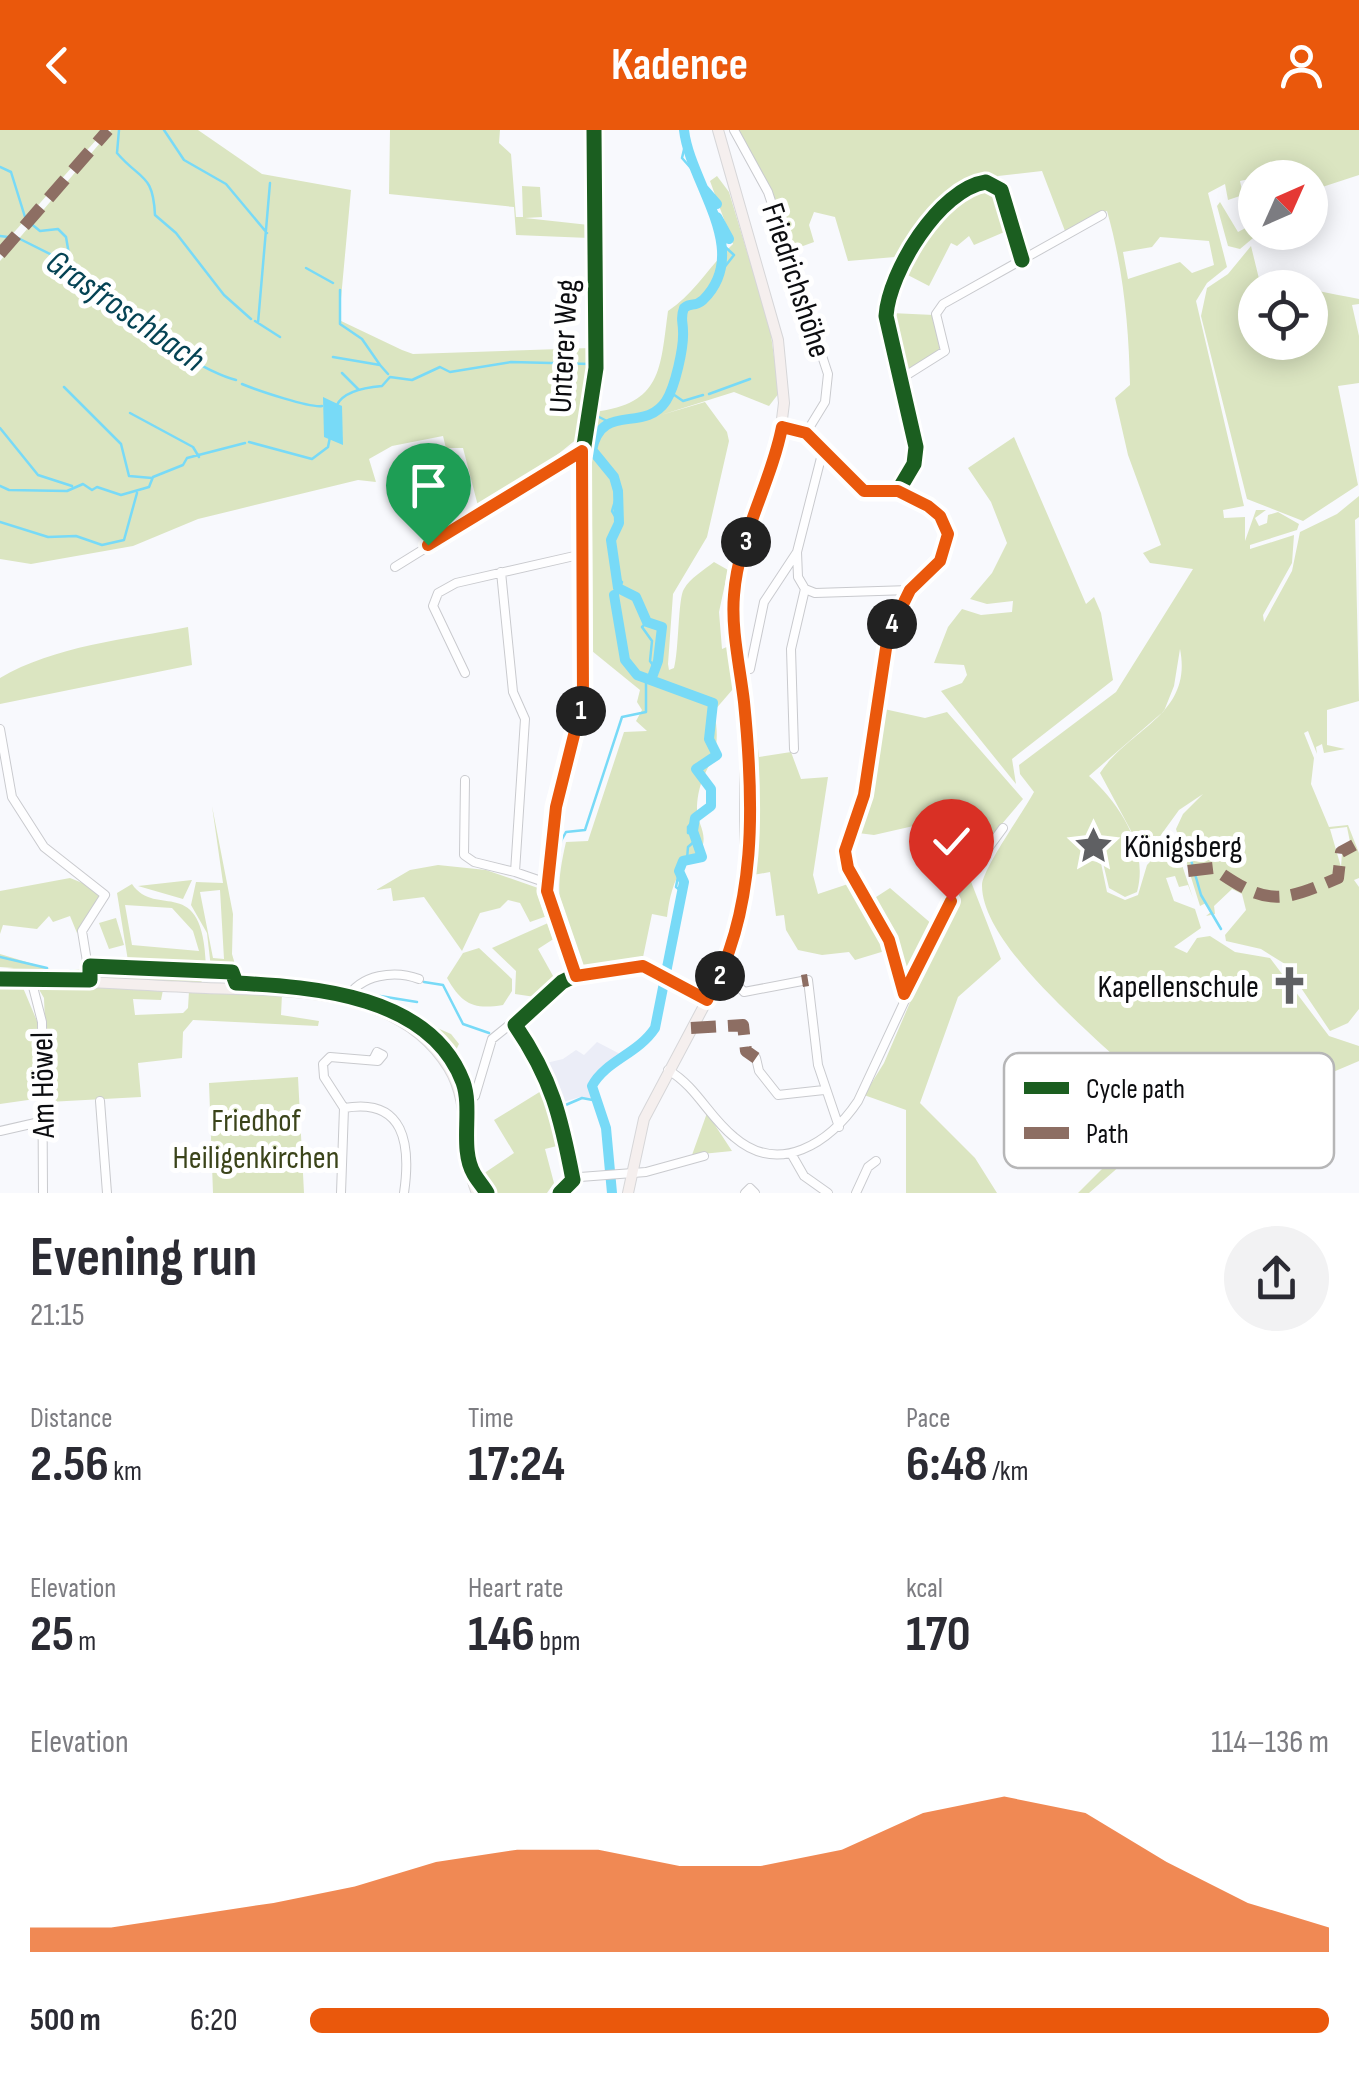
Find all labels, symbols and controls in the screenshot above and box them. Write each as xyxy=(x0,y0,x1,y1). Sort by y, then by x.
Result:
icon: back xyxy=(30,38,85,93)
text: Kadence xyxy=(611,38,748,93)
icon: person xyxy=(1274,38,1329,93)
north arrow xyxy=(1238,160,1328,250)
map controls xyxy=(1238,160,1328,360)
street label: Friedrichshöhe xyxy=(752,198,839,363)
water label: Grasfroschbach xyxy=(38,241,213,382)
button: locate xyxy=(1238,270,1328,360)
street label: Unterer Weg xyxy=(542,278,587,414)
pin xyxy=(386,443,471,546)
icon: arrive xyxy=(401,458,456,513)
pin: 3 xyxy=(721,517,771,567)
text: 3 xyxy=(740,525,752,558)
pin: 4 xyxy=(867,599,917,649)
text: 4 xyxy=(885,607,899,640)
pin: 1 xyxy=(556,686,606,736)
text: 1 xyxy=(576,694,586,727)
pin xyxy=(909,799,994,902)
icon: check xyxy=(924,814,979,869)
place icon: Königsberg xyxy=(1073,825,1115,867)
place label: Königsberg xyxy=(1124,828,1242,867)
pin: 2 xyxy=(695,951,745,1001)
text: 2 xyxy=(714,959,726,992)
church icon: Kapellenschule xyxy=(1268,965,1310,1007)
place label: Kapellenschule xyxy=(1098,968,1259,1007)
street label: Am Höwel xyxy=(23,1032,64,1139)
legend xyxy=(1004,1053,1334,1168)
text: Cycle path xyxy=(1086,1073,1185,1106)
park label: Friedhof Heiligenkirchen xyxy=(173,1102,339,1178)
text: Path xyxy=(1086,1118,1129,1151)
text: Evening run xyxy=(30,1225,257,1292)
button: share xyxy=(1224,1226,1329,1331)
text: 21:15 xyxy=(30,1296,85,1335)
text: Distance xyxy=(30,1402,113,1435)
text: Time xyxy=(468,1402,514,1435)
text: Pace xyxy=(906,1402,951,1435)
text: 2.56 xyxy=(30,1435,109,1495)
text: 17:24 xyxy=(468,1435,565,1495)
text: 6:48 xyxy=(906,1435,988,1495)
text: km xyxy=(109,1455,142,1488)
text: /km xyxy=(988,1455,1029,1488)
text: Elevation xyxy=(30,1572,116,1605)
text: Heart rate xyxy=(468,1572,564,1605)
text: kcal xyxy=(906,1572,943,1605)
text: 25 xyxy=(30,1605,74,1665)
text: 146 xyxy=(468,1605,535,1665)
text: 170 xyxy=(906,1605,971,1665)
text: m xyxy=(74,1625,96,1658)
text: bpm xyxy=(535,1625,580,1658)
text: Elevation xyxy=(30,1723,129,1762)
text: 114–136 m xyxy=(1211,1723,1329,1762)
text: 500 m xyxy=(30,2001,101,2040)
text: 6:20 xyxy=(190,2001,238,2040)

